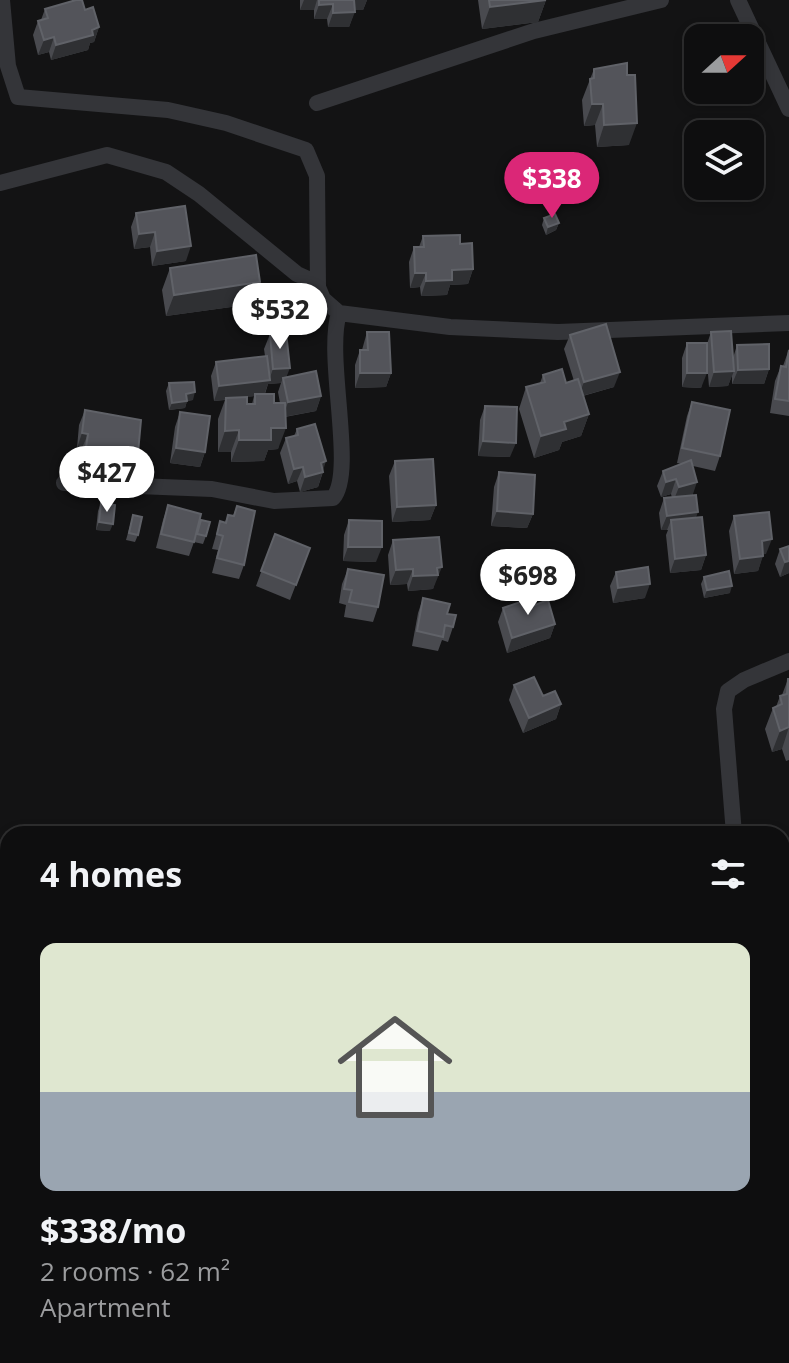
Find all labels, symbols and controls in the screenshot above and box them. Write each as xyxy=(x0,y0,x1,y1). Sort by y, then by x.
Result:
north arrow xyxy=(684,24,764,104)
map controls xyxy=(684,24,764,200)
button: layers xyxy=(684,120,764,200)
pin: $338 xyxy=(505,152,599,220)
text: $338 xyxy=(522,160,582,196)
pin: $532 xyxy=(233,283,327,351)
text: $532 xyxy=(250,291,310,327)
pin: $427 xyxy=(60,446,154,514)
text: $427 xyxy=(77,454,137,490)
pin: $698 xyxy=(481,549,575,617)
text: $698 xyxy=(498,557,558,593)
text: 4 homes xyxy=(40,851,182,897)
icon: filters xyxy=(706,852,750,896)
icon: home xyxy=(323,995,467,1139)
text: $338/mo xyxy=(40,1207,186,1253)
text: 2 rooms · 62 m² xyxy=(40,1253,230,1289)
text: Apartment xyxy=(40,1289,171,1325)

